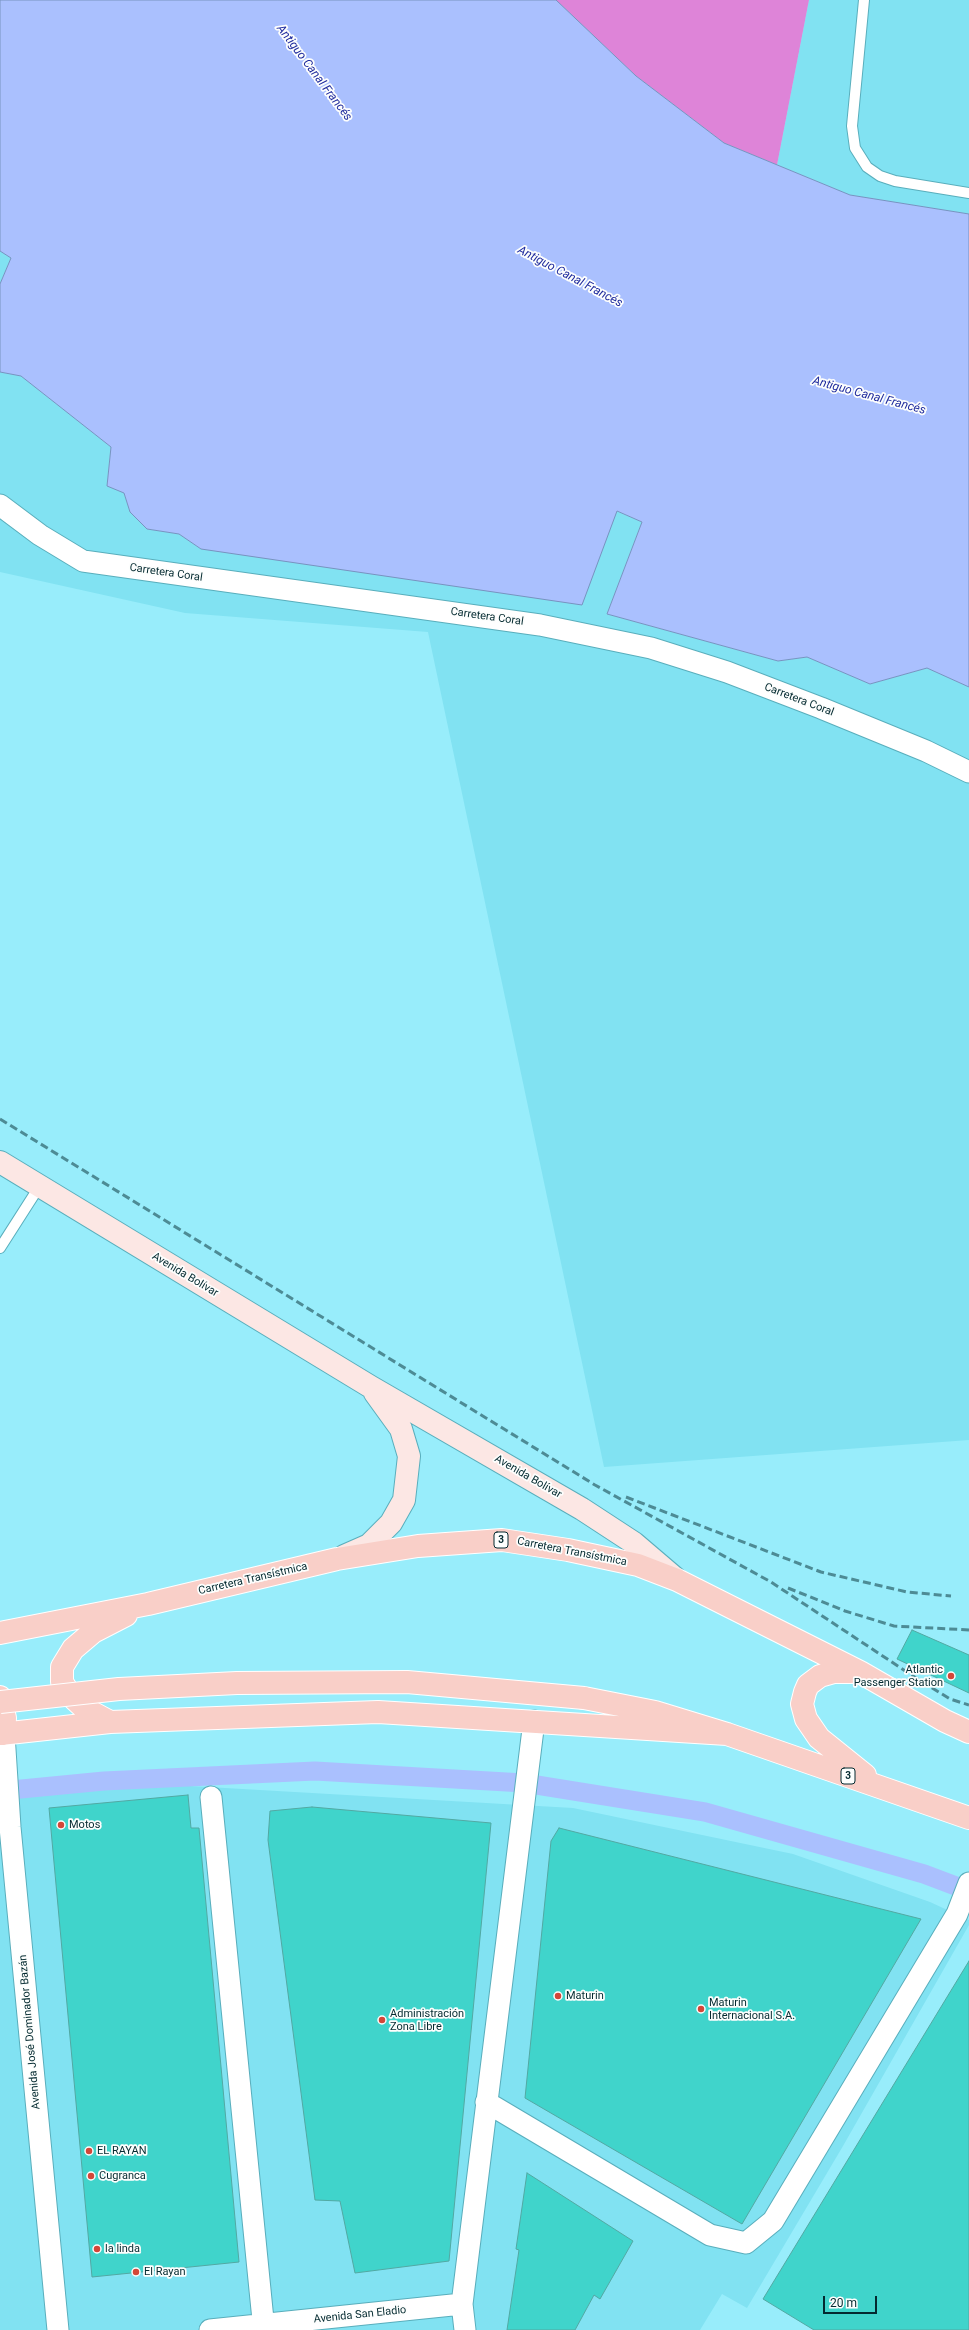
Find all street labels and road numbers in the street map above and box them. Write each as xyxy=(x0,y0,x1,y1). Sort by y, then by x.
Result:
street label: Carretera Coral xyxy=(129,561,203,585)
street label: Carretera Coral xyxy=(450,605,524,629)
street label: Carretera Coral xyxy=(762,681,836,719)
street label: Avenida Bolívar xyxy=(149,1250,221,1300)
street label: Avenida Bolívar xyxy=(492,1452,564,1502)
road number: 3 xyxy=(494,1532,508,1548)
street label: Carretera Transístmica xyxy=(516,1535,628,1569)
street label: Carretera Transístmica xyxy=(197,1560,309,1598)
road number: 3 xyxy=(841,1768,855,1784)
street label: Avenida José Dominador Bazán xyxy=(17,1954,43,2110)
street label: Avenida San Eladio xyxy=(313,2304,407,2326)

